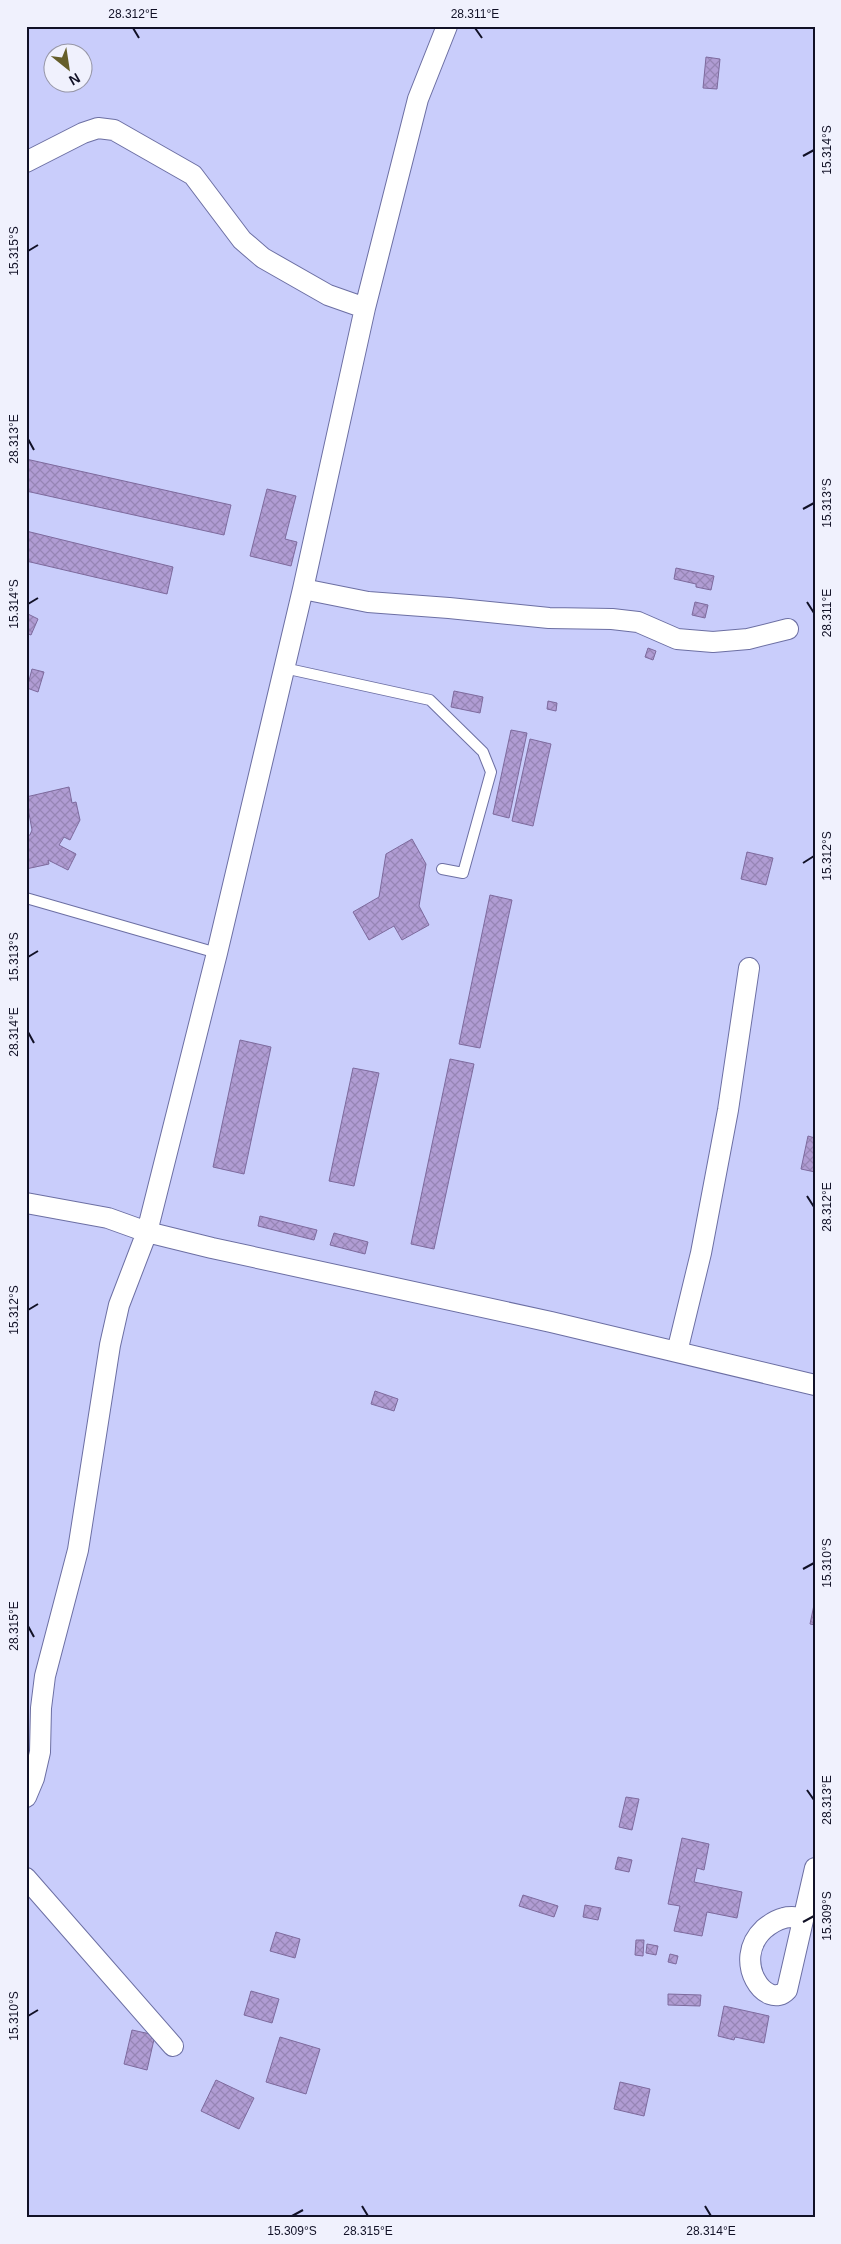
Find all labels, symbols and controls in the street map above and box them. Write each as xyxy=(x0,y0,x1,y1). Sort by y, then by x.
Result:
text: 28.312°E xyxy=(108,7,158,21)
text: 28.311°E xyxy=(451,7,499,21)
north arrow xyxy=(42,42,92,92)
text: N xyxy=(66,70,83,89)
text: 15.314°S xyxy=(820,125,834,175)
text: 15.315°S xyxy=(7,226,21,276)
text: 28.313°E xyxy=(7,414,21,464)
text: 15.313°S xyxy=(820,478,834,528)
text: 15.314°S xyxy=(7,579,21,629)
text: 28.311°E xyxy=(820,589,834,637)
text: 15.312°S xyxy=(820,831,834,881)
text: 15.313°S xyxy=(7,932,21,982)
text: 28.314°E xyxy=(7,1007,21,1057)
text: 28.312°E xyxy=(820,1182,834,1232)
text: 15.312°S xyxy=(7,1285,21,1335)
text: 15.310°S xyxy=(820,1538,834,1588)
text: 28.315°E xyxy=(7,1601,21,1651)
text: 28.313°E xyxy=(820,1775,834,1825)
text: 15.309°S xyxy=(820,1891,834,1941)
text: 15.310°S xyxy=(7,1991,21,2041)
text: 15.309°S xyxy=(267,2224,317,2238)
text: 28.315°E xyxy=(343,2224,393,2238)
text: 28.314°E xyxy=(686,2224,736,2238)

